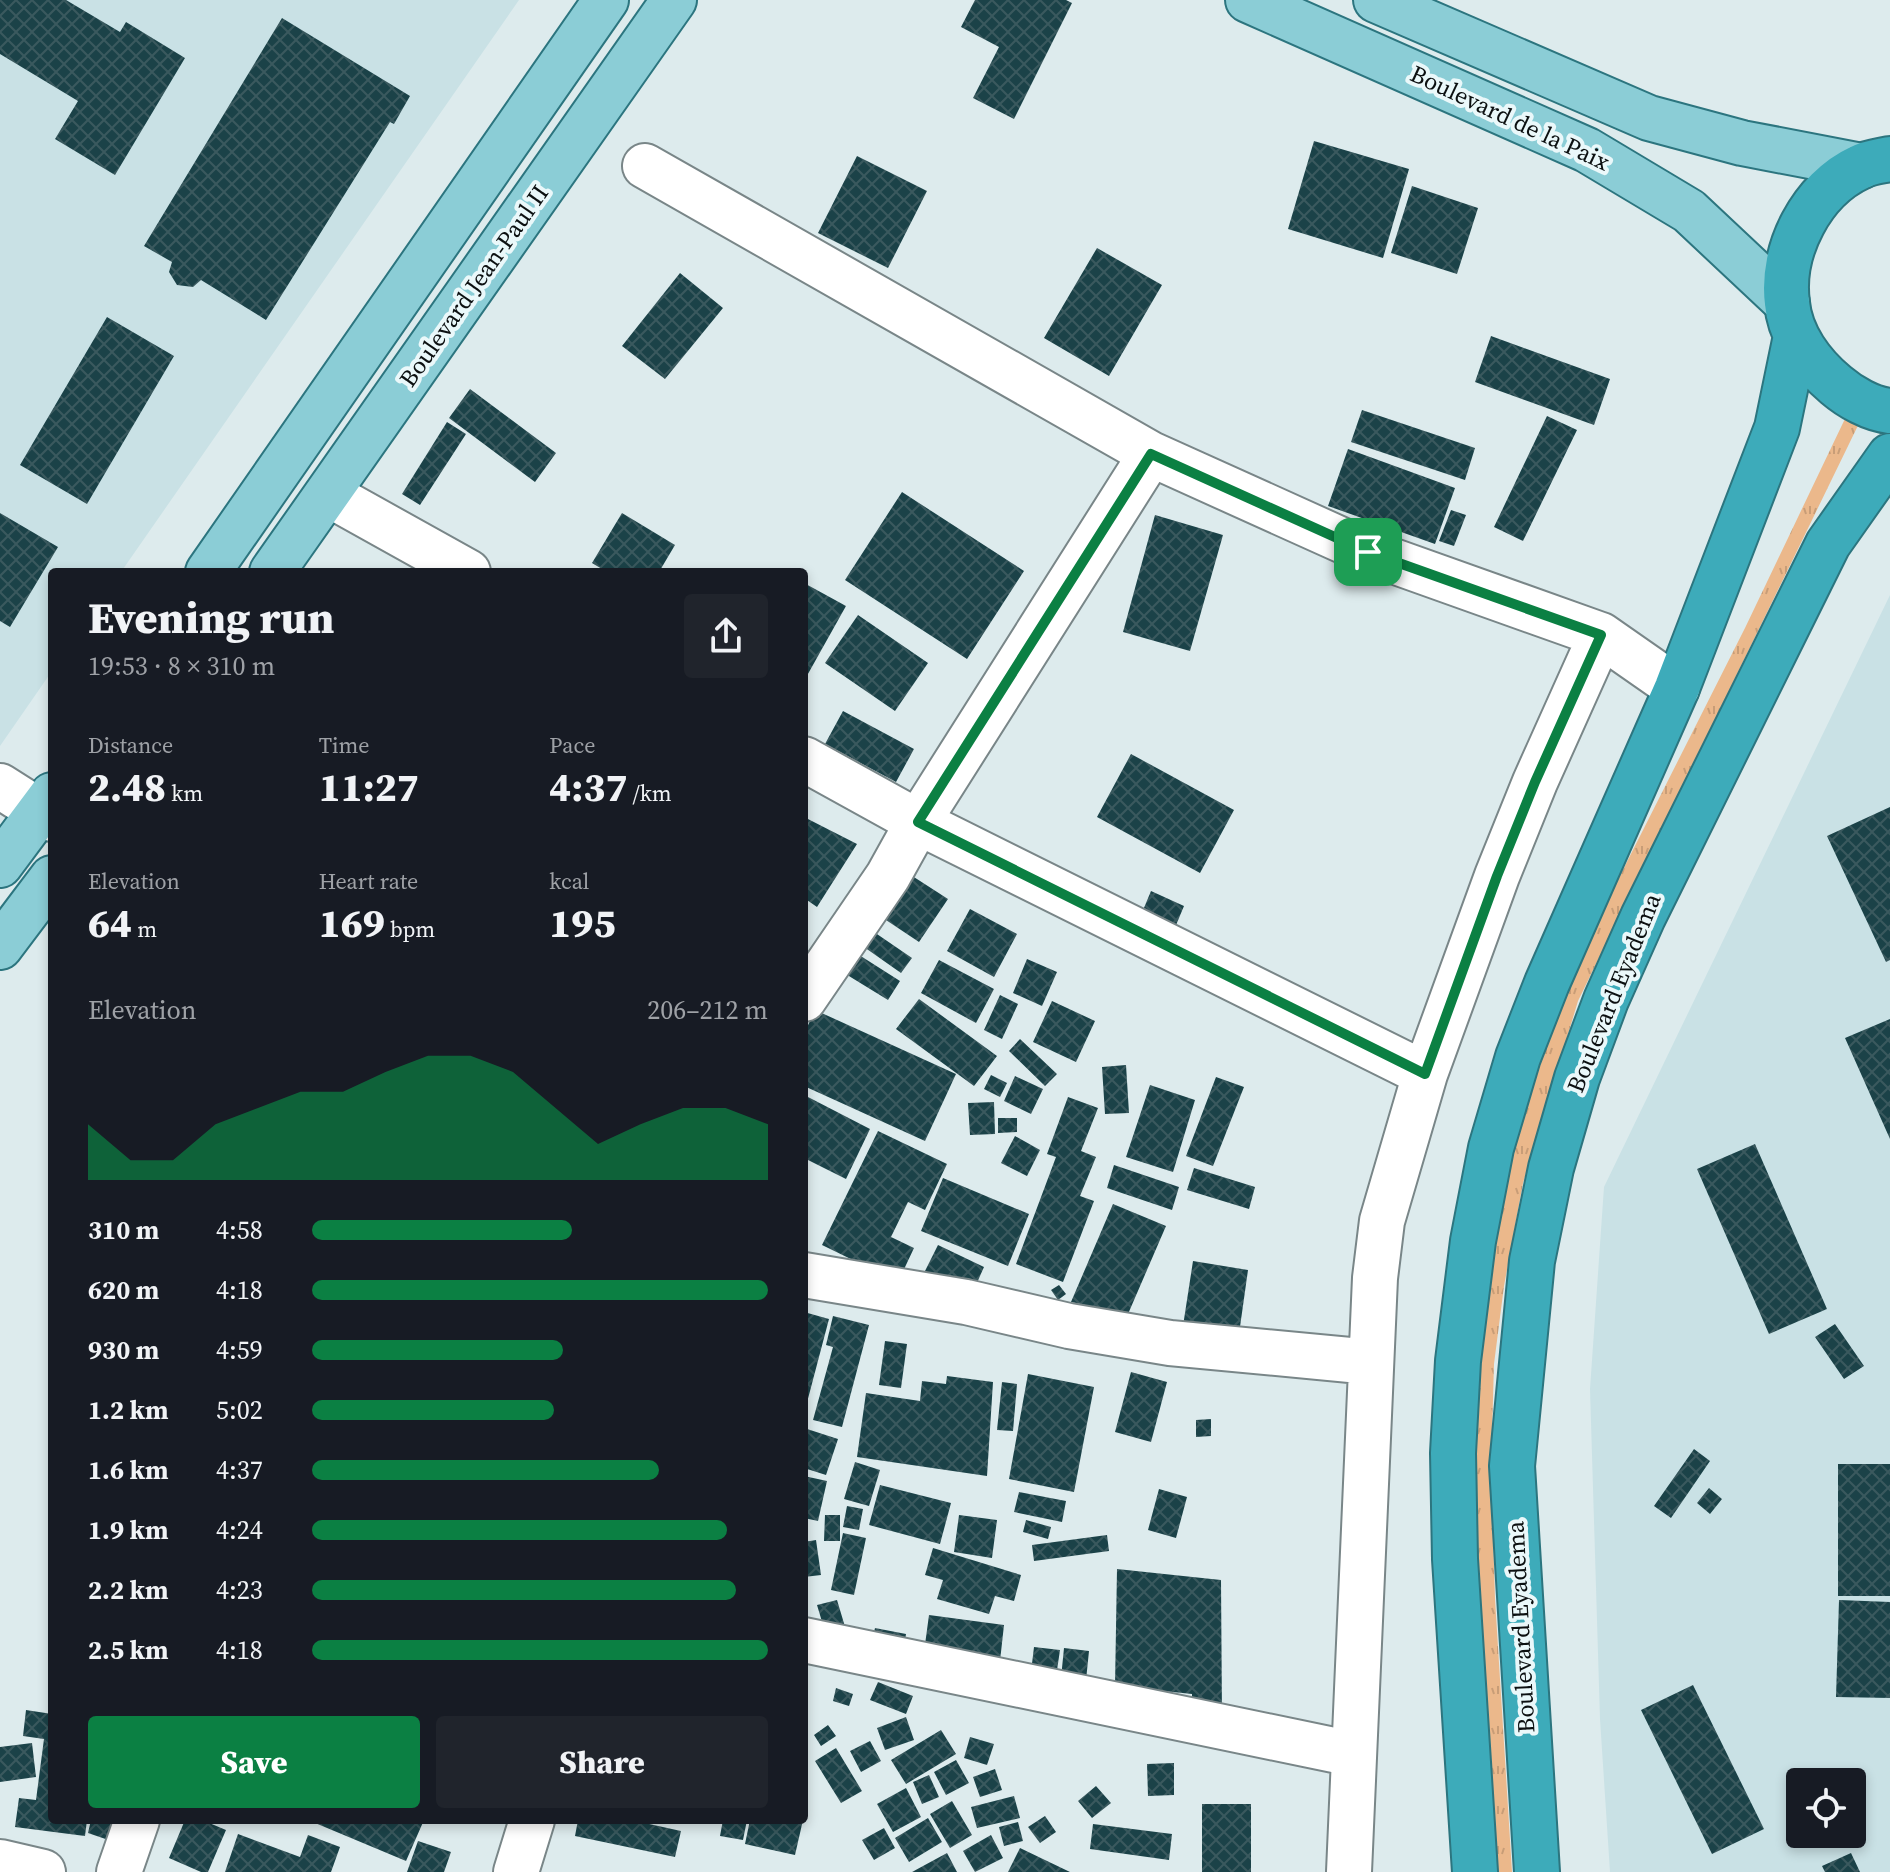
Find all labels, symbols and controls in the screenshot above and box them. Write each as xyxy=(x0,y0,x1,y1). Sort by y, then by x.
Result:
street label: Boulevard de la Paix xyxy=(1405,57,1616,178)
street label: Boulevard Jean-Paul II xyxy=(391,178,556,393)
pin xyxy=(1334,518,1402,586)
icon: arrive xyxy=(1346,530,1390,574)
text: Evening run xyxy=(88,587,334,648)
button: share xyxy=(684,594,768,678)
text: 19:53 · 8 × 310 m xyxy=(88,648,275,684)
text: Distance xyxy=(88,730,173,760)
text: Time xyxy=(319,730,370,760)
text: Pace xyxy=(549,730,595,760)
text: 2.48 xyxy=(88,760,166,814)
text: 11:27 xyxy=(319,760,419,814)
text: 4:37 xyxy=(549,760,627,814)
text: km xyxy=(166,778,203,808)
text: /km xyxy=(627,778,672,808)
text: Elevation xyxy=(88,866,180,896)
text: Heart rate xyxy=(319,866,418,896)
text: kcal xyxy=(549,866,589,896)
street label: Boulevard Eyadema xyxy=(1559,888,1669,1097)
text: 64 xyxy=(88,896,132,950)
text: 169 xyxy=(319,896,385,950)
text: 195 xyxy=(549,896,615,950)
text: m xyxy=(132,914,157,944)
text: bpm xyxy=(385,914,435,944)
text: Elevation xyxy=(88,992,197,1028)
text: 206–212 m xyxy=(647,992,768,1028)
text: 310 m xyxy=(88,1212,159,1248)
text: 4:58 xyxy=(216,1212,263,1248)
text: 620 m xyxy=(88,1272,159,1308)
text: 4:18 xyxy=(216,1272,263,1308)
text: 930 m xyxy=(88,1332,159,1368)
text: 4:59 xyxy=(216,1332,263,1368)
text: 1.2 km xyxy=(88,1392,169,1428)
text: 5:02 xyxy=(216,1392,263,1428)
text: 1.6 km xyxy=(88,1452,169,1488)
text: 4:37 xyxy=(216,1452,263,1488)
text: 1.9 km xyxy=(88,1512,169,1548)
text: 4:24 xyxy=(216,1512,263,1548)
street label: Boulevard Eyadema xyxy=(1498,1520,1543,1734)
text: 2.2 km xyxy=(88,1572,169,1608)
text: 4:23 xyxy=(216,1572,263,1608)
text: 2.5 km xyxy=(88,1632,169,1668)
text: 4:18 xyxy=(216,1632,263,1668)
button: Save xyxy=(88,1716,420,1808)
button: Share xyxy=(436,1716,768,1808)
map controls xyxy=(1786,1768,1866,1848)
button: locate xyxy=(1786,1768,1866,1848)

